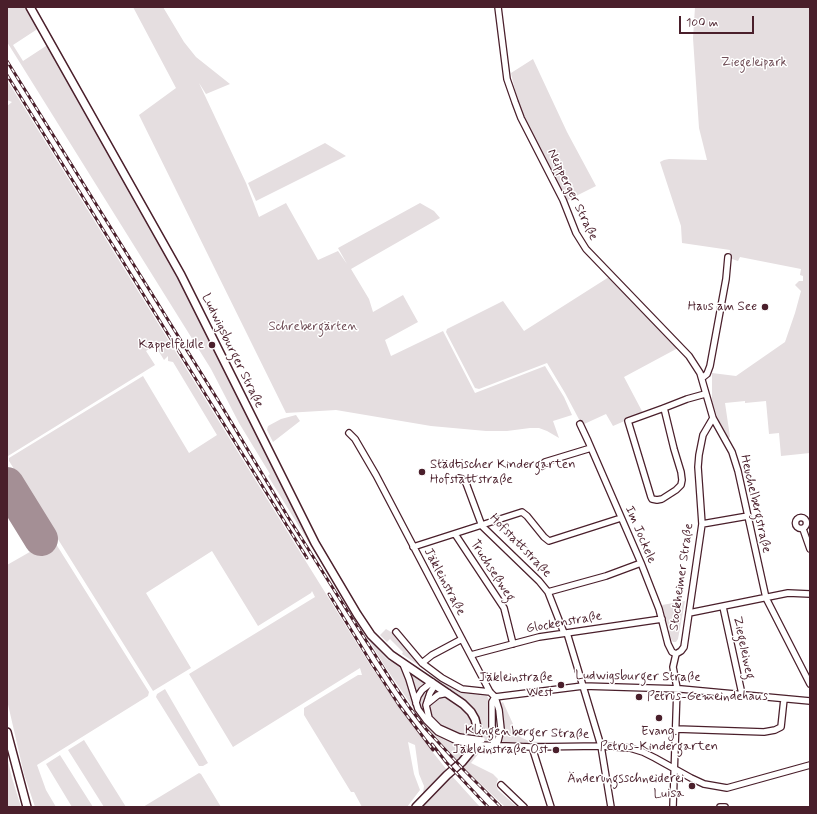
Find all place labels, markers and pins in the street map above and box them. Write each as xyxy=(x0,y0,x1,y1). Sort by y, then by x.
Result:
place label: Haus am See xyxy=(688,299,757,315)
marker: Haus am See xyxy=(760,302,770,312)
place label: Kappelfeldle xyxy=(139,337,204,353)
marker: Kappelfeldle xyxy=(207,340,217,350)
place label: Städtischer Kindergarten Hofstattstraße xyxy=(430,457,576,488)
marker: Städtischer Kindergarten Hofstattstraße xyxy=(417,467,427,477)
place label: Jäkleinstraße West xyxy=(479,670,553,701)
marker: Jäkleinstraße West xyxy=(556,680,566,690)
place label: Petrus-Gemeindehaus xyxy=(647,689,768,705)
marker: Petrus-Gemeindehaus xyxy=(634,692,644,702)
marker: Evang. Petrus-Kindergarten xyxy=(654,713,664,723)
place label: Evang. Petrus-Kindergarten xyxy=(600,724,718,755)
place label: Jäkleinstraße Ost xyxy=(453,742,548,758)
marker: Jäkleinstraße Ost xyxy=(551,745,561,755)
place label: Änderungsschneiderei Luisa xyxy=(567,771,684,802)
marker: Änderungsschneiderei Luisa xyxy=(687,781,697,791)

